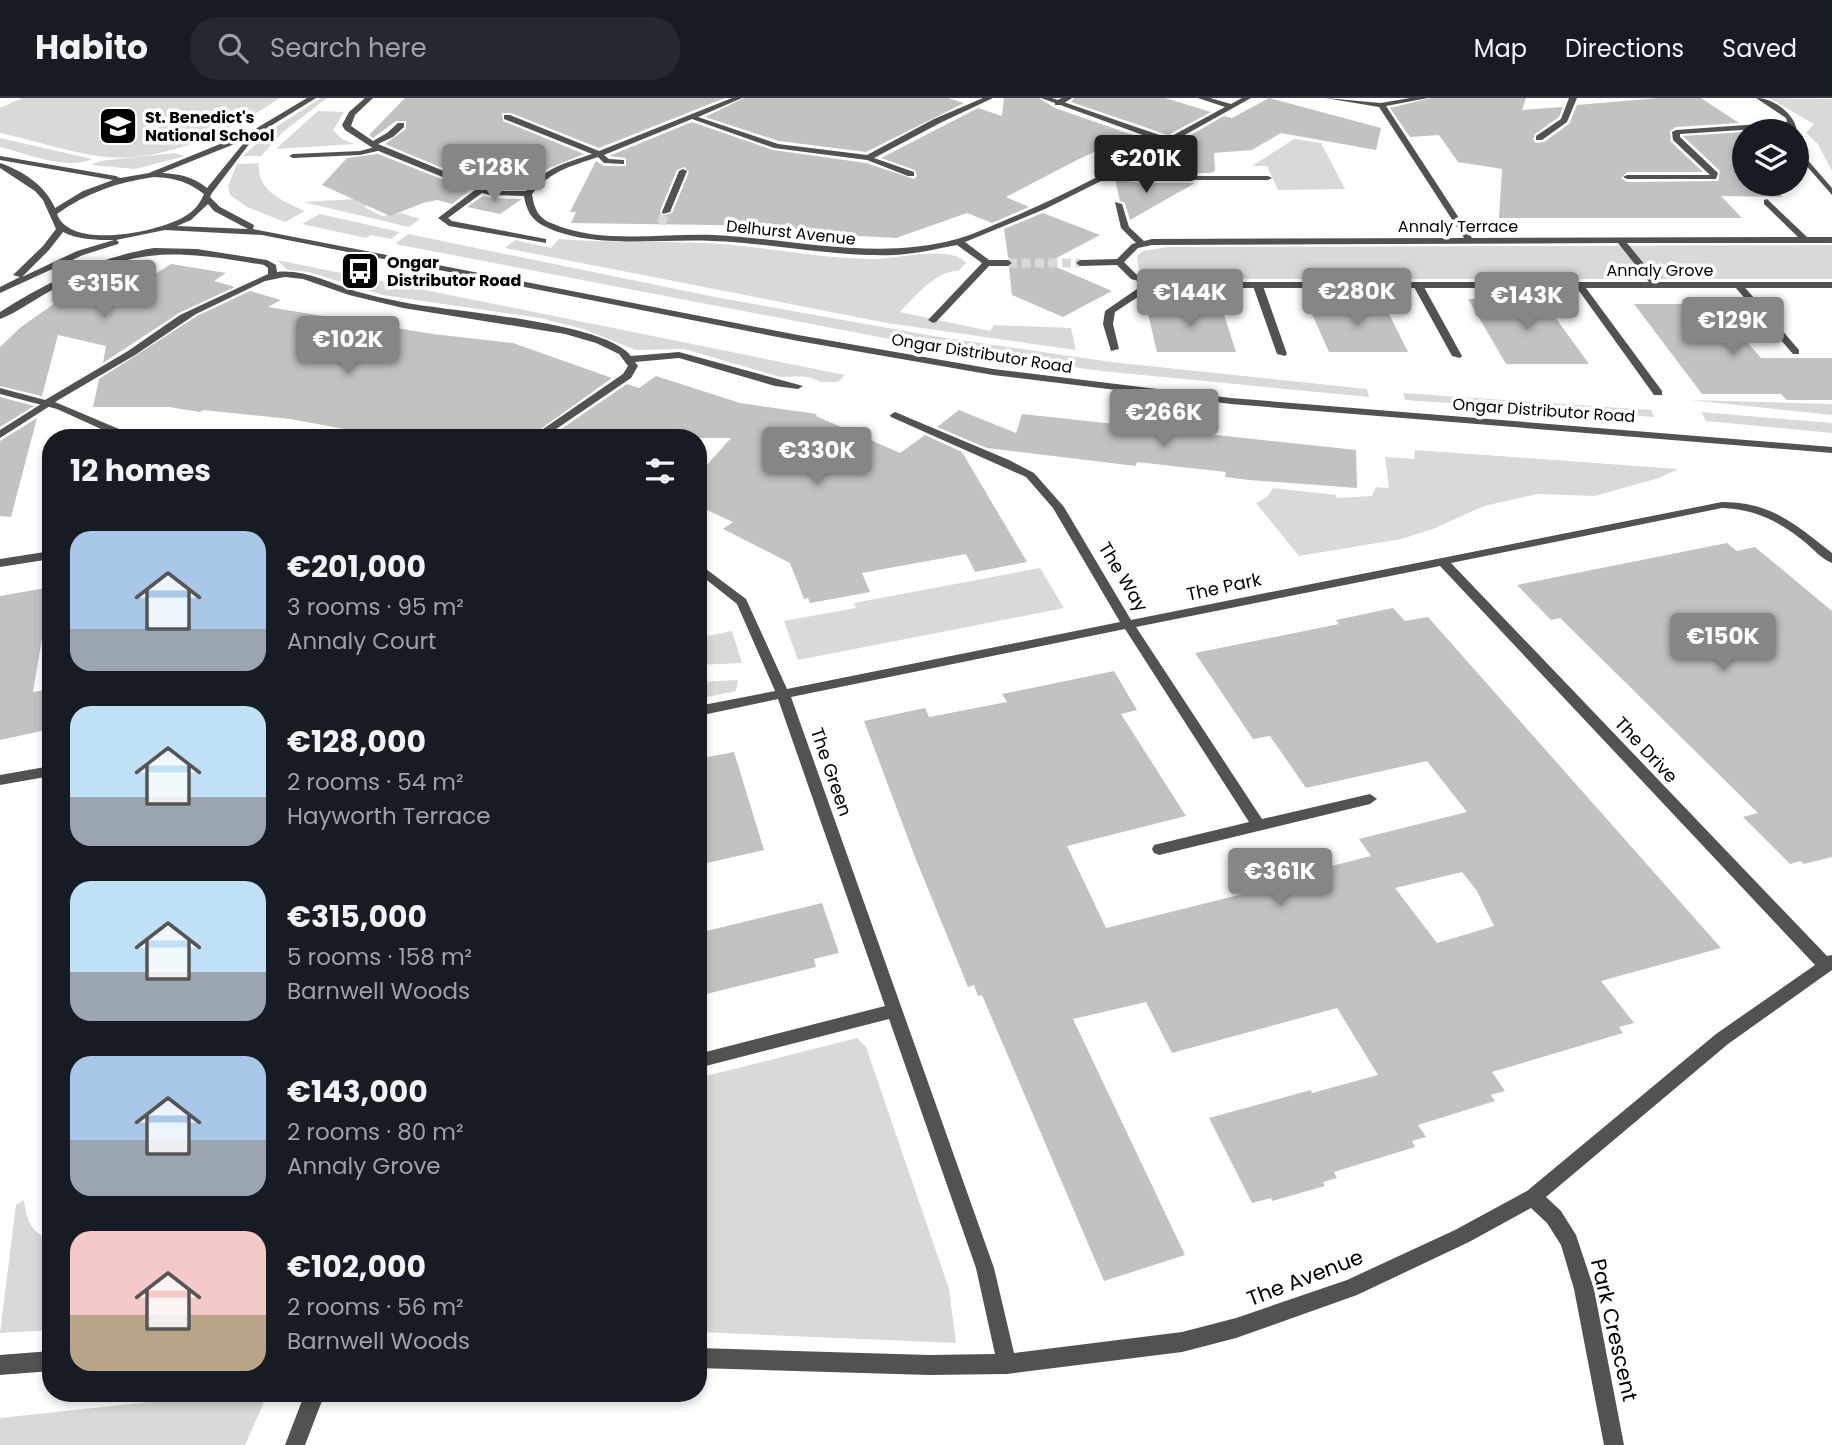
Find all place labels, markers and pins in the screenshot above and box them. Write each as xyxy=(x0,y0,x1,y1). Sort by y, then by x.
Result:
school or university icon: St. Benedict's National School xyxy=(97,105,139,147)
place label: St. Benedict's National School xyxy=(145,106,274,147)
pin: €201K xyxy=(1097,136,1195,195)
pin: €128K xyxy=(445,144,543,204)
bus stop icon: Ongar Distributor Road xyxy=(339,250,381,292)
place label: Ongar Distributor Road xyxy=(387,251,521,292)
pin: €315K xyxy=(55,260,153,320)
pin: €280K xyxy=(1308,268,1406,328)
pin: €144K xyxy=(1141,270,1239,329)
pin: €143K xyxy=(1478,272,1576,332)
pin: €129K xyxy=(1684,298,1782,357)
pin: €102K xyxy=(299,316,397,376)
pin: €266K xyxy=(1115,390,1213,449)
pin: €330K xyxy=(768,428,866,487)
pin: €150K xyxy=(1674,614,1772,673)
pin: €361K xyxy=(1231,848,1329,908)

